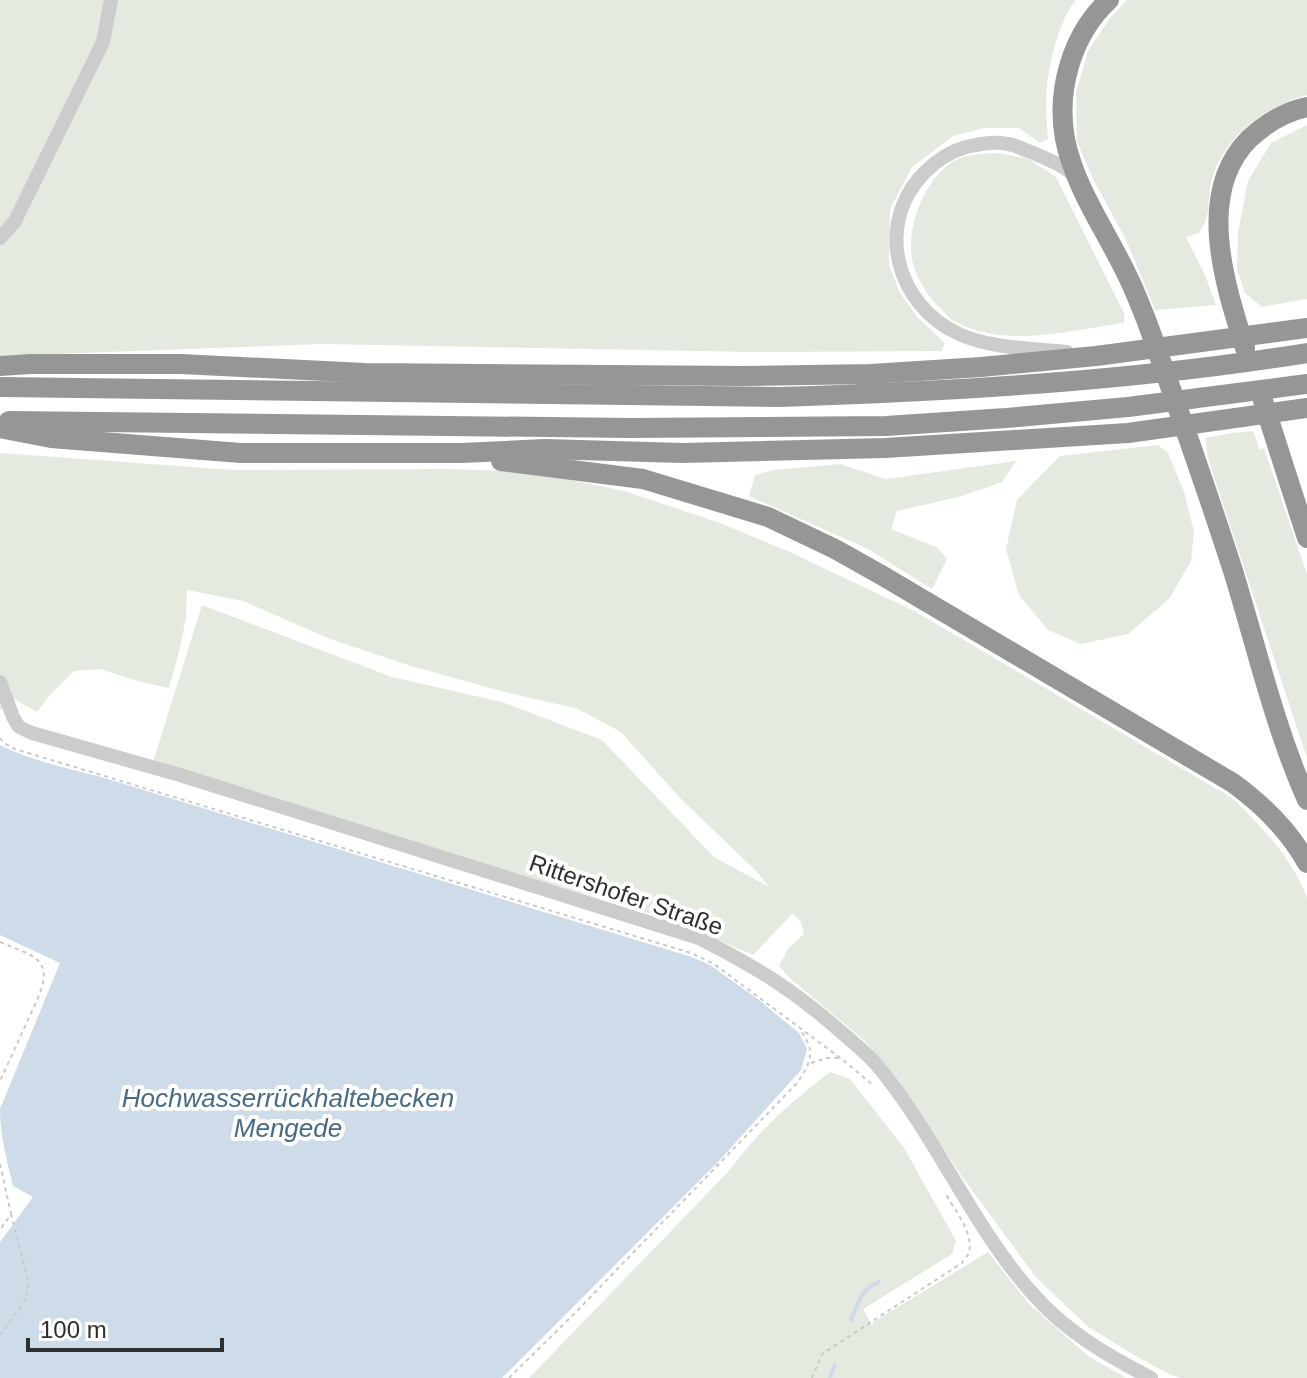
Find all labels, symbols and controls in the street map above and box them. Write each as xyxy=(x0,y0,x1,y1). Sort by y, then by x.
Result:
street label: Rittershofer Straße xyxy=(526,849,726,940)
water label: Hochwasserrückhaltebecken Mengede xyxy=(122,1083,454,1143)
scale bar xyxy=(28,1302,222,1352)
text: 100 m xyxy=(40,1316,107,1343)

